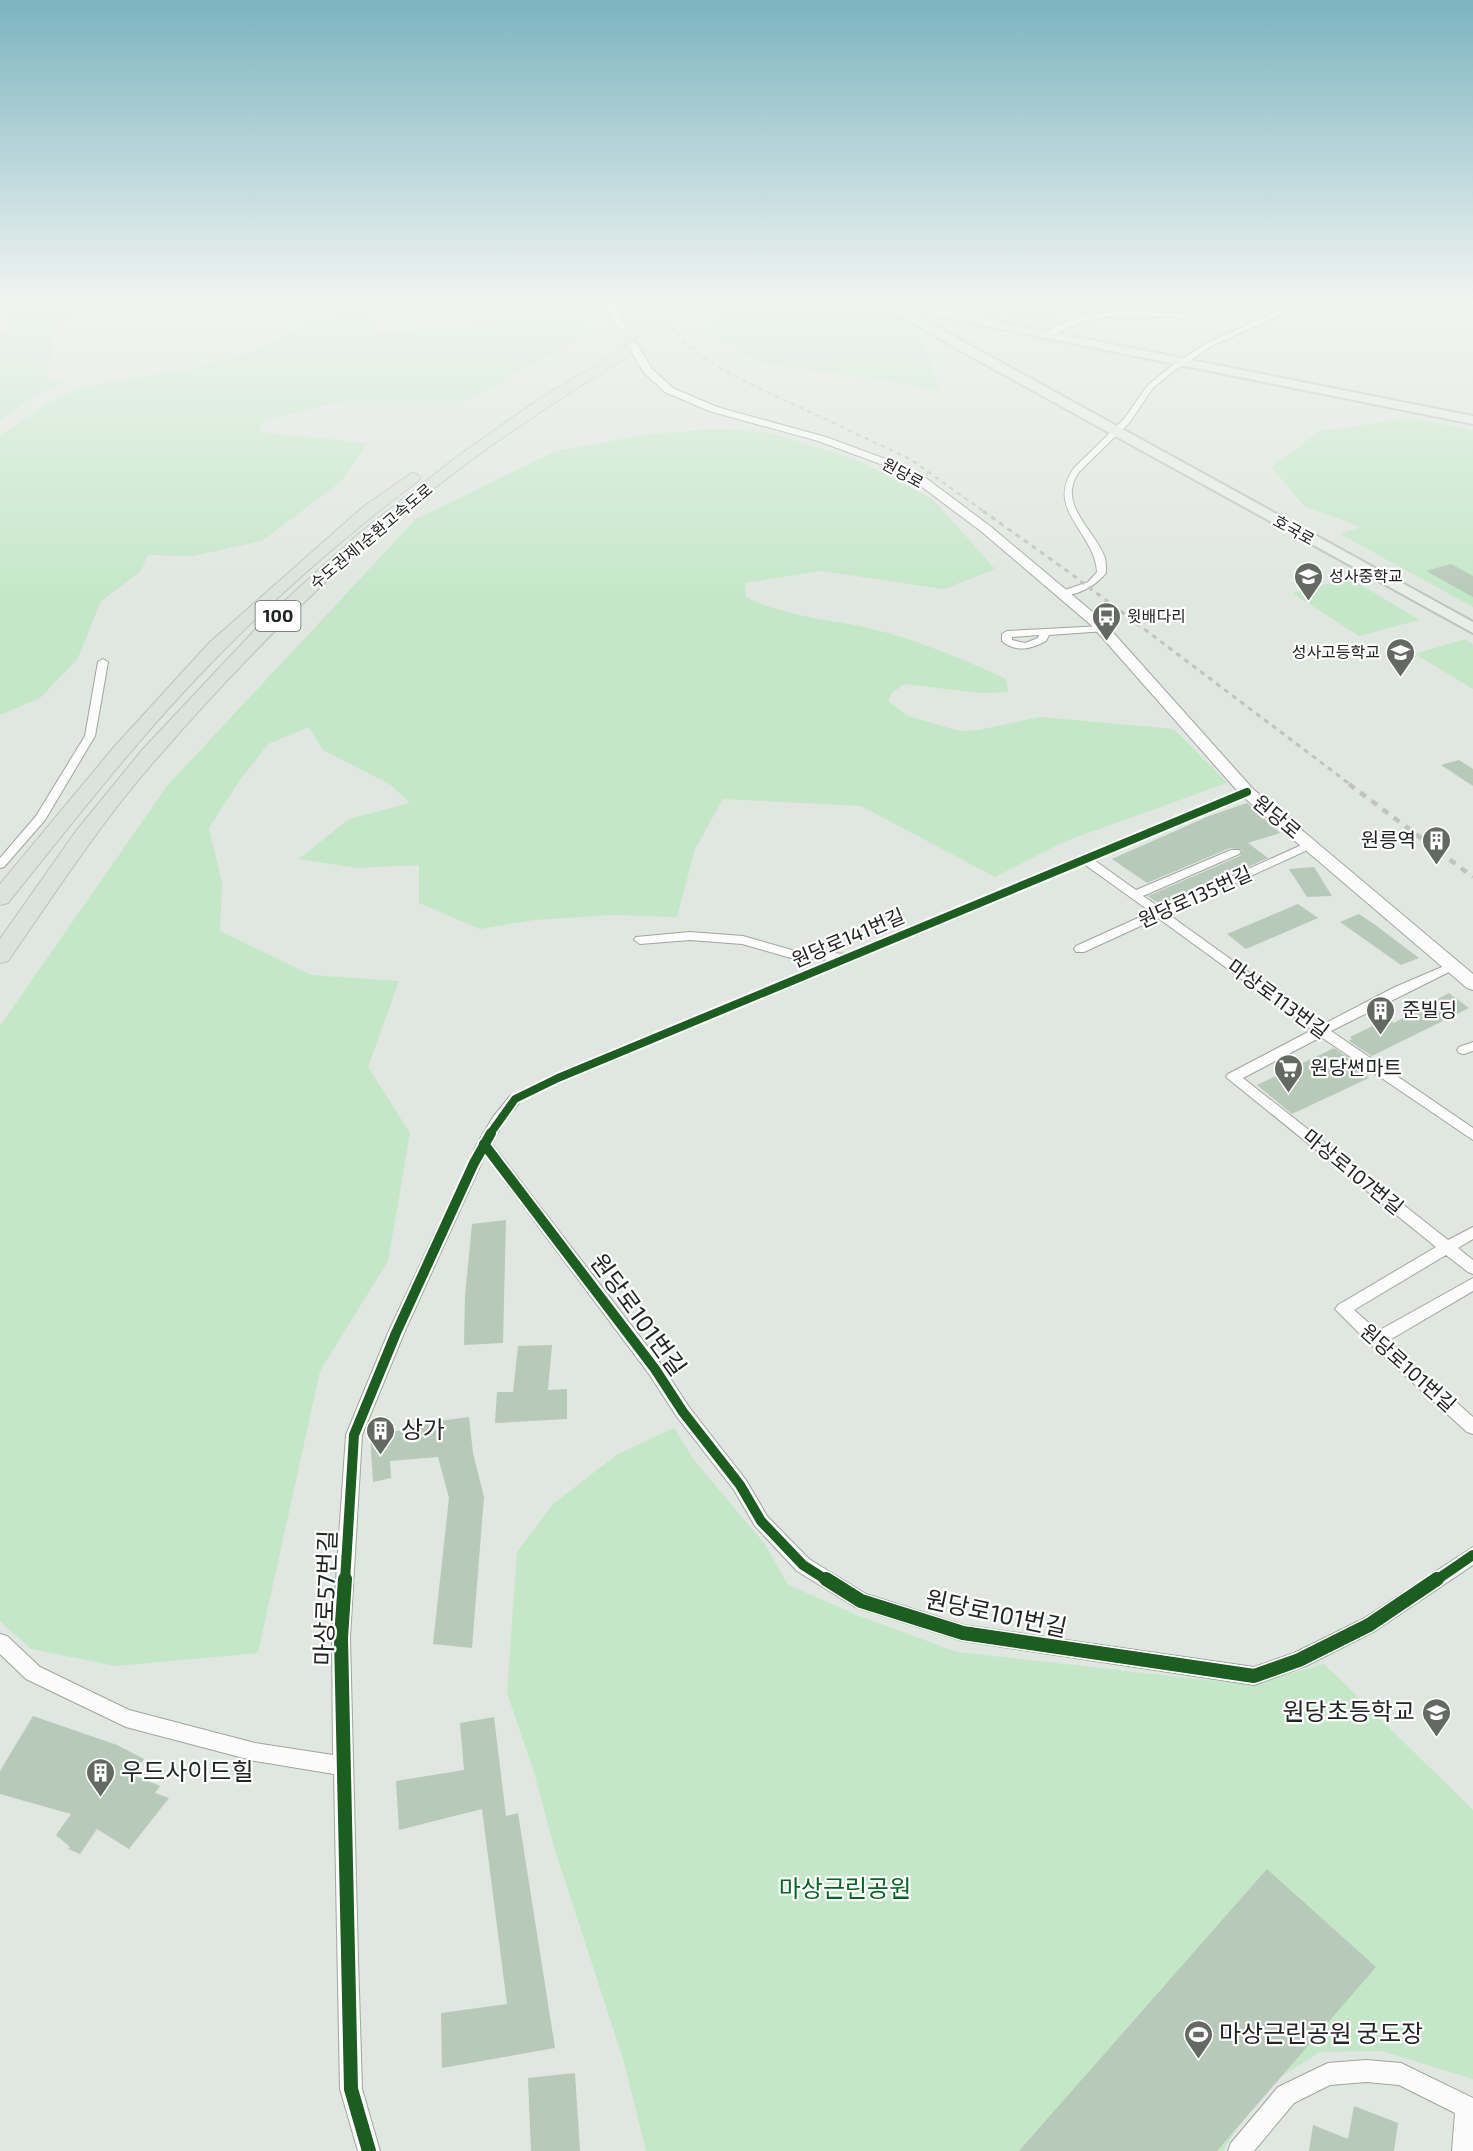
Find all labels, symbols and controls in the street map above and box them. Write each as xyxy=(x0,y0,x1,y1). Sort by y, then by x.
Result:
street label: 원당로 xyxy=(879,454,927,492)
street label: 수도권제1순환고속도로 xyxy=(306,479,436,592)
street label: 호국로 xyxy=(1270,511,1318,549)
school or university icon: 성사중학교 xyxy=(1292,560,1324,602)
place label: 성사중학교 xyxy=(1329,566,1403,585)
bus stop icon: 윗배다리 xyxy=(1090,600,1122,642)
road number: 100 xyxy=(256,601,300,631)
place label: 윗배다리 xyxy=(1127,606,1186,625)
school or university icon: 성사고등학교 xyxy=(1385,636,1417,678)
place label: 성사고등학교 xyxy=(1292,642,1380,661)
street label: 원당로 xyxy=(1249,789,1307,843)
building icon: 원릉역 xyxy=(1421,824,1453,866)
place label: 원릉역 xyxy=(1361,827,1416,851)
street label: 원당로135번길 xyxy=(1134,860,1255,932)
street label: 원당로141번길 xyxy=(788,903,908,972)
street label: 마상로113번길 xyxy=(1223,953,1334,1043)
building icon: 준빌딩 xyxy=(1365,994,1397,1036)
place label: 준빌딩 xyxy=(1402,997,1457,1021)
supermarket icon: 원당썬마트 xyxy=(1273,1052,1305,1094)
place label: 원당썬마트 xyxy=(1310,1055,1402,1079)
street label: 마상로107번길 xyxy=(1299,1123,1409,1219)
street label: 원당로101번길 xyxy=(585,1247,693,1381)
street label: 원당로101번길 xyxy=(1356,1318,1461,1416)
building icon: 상가 xyxy=(364,1414,396,1456)
place label: 상가 xyxy=(401,1414,445,1443)
street label: 마상로57번길 xyxy=(308,1530,341,1666)
street label: 원당로101번길 xyxy=(923,1583,1070,1642)
place label: 원당초등학교 xyxy=(1283,1696,1415,1725)
school or university icon: 원당초등학교 xyxy=(1420,1696,1452,1738)
building icon: 우드사이드힐 xyxy=(84,1756,116,1798)
place label: 우드사이드힐 xyxy=(121,1756,253,1785)
park label: 마상근린공원 xyxy=(779,1873,911,1902)
sports icon: 마상근린공원 궁도장 xyxy=(1182,2018,1214,2060)
place label: 마상근린공원 궁도장 xyxy=(1219,2018,1423,2047)

